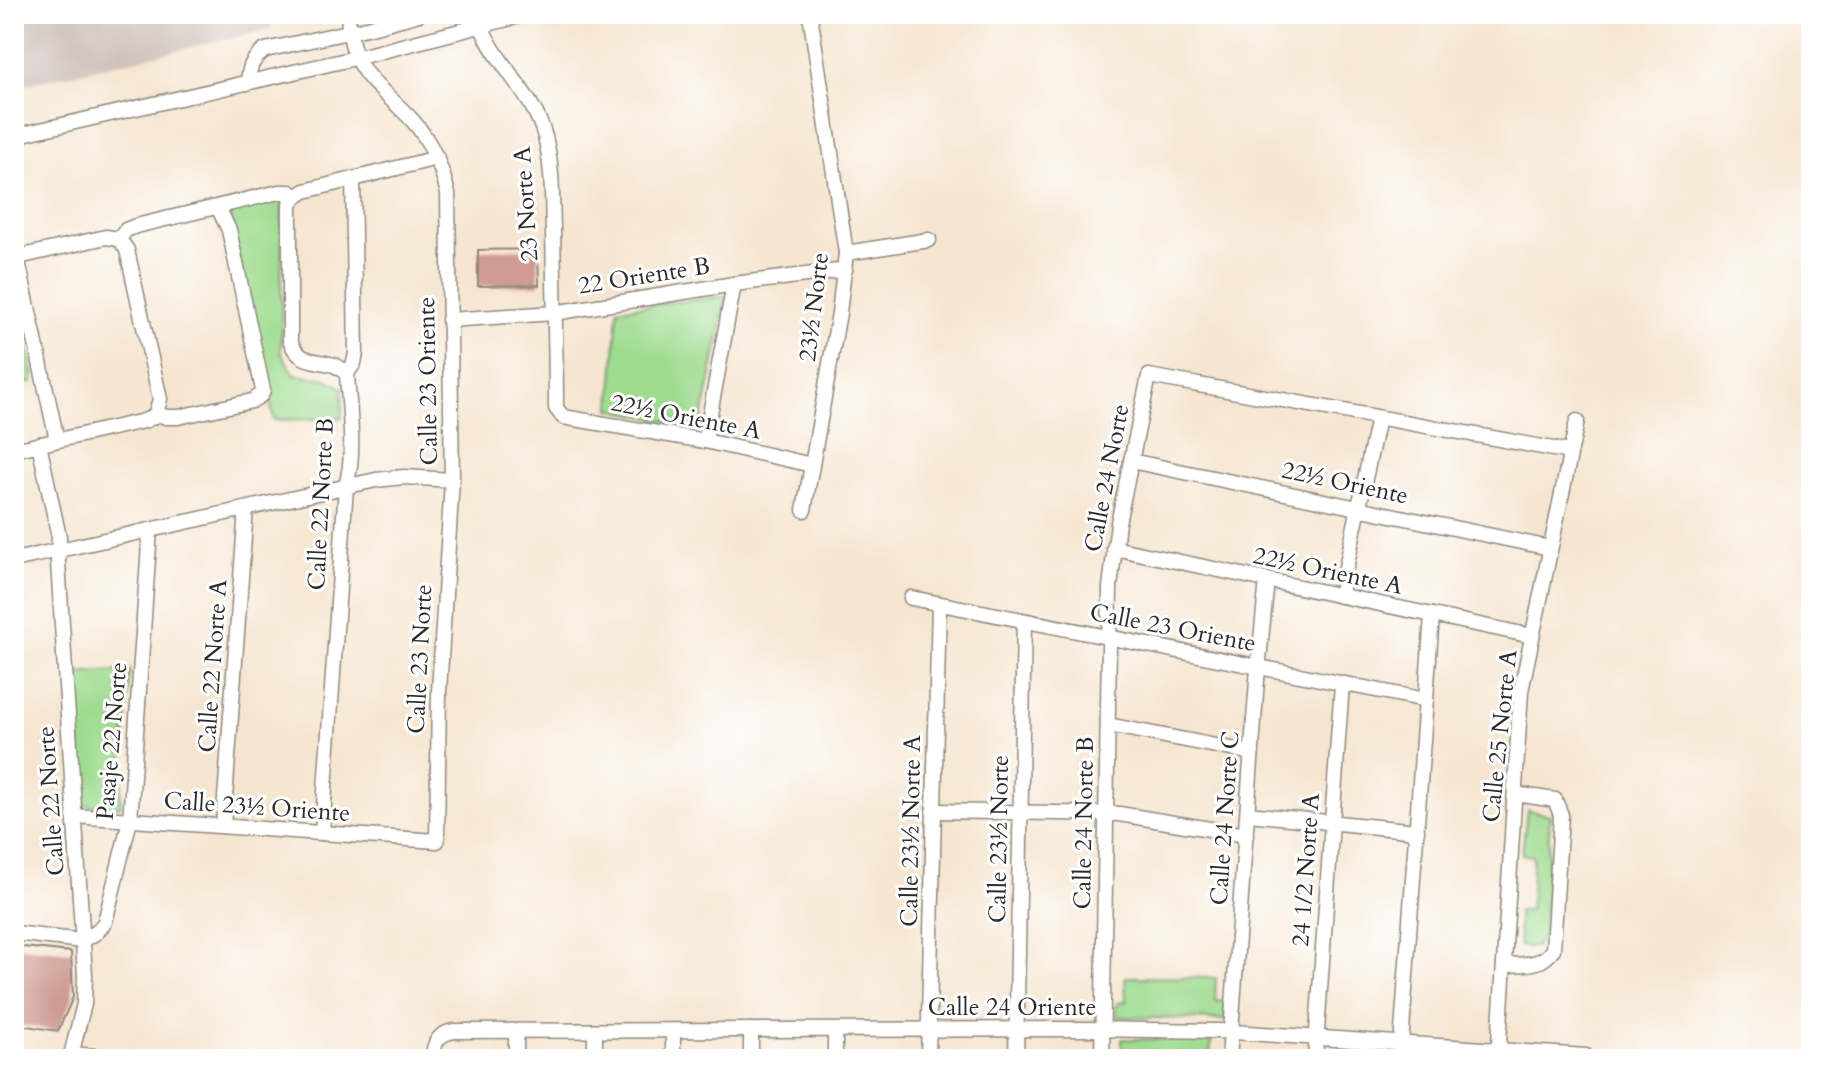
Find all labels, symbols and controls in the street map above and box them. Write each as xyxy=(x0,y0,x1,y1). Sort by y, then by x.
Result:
street label: 23 Norte A xyxy=(505,144,546,263)
street label: 22 Oriente B xyxy=(576,249,712,303)
street label: 23½ Norte xyxy=(791,250,837,364)
street label: Calle 23 Oriente xyxy=(410,296,446,466)
street label: 22½ Oriente A xyxy=(608,386,765,448)
street label: Calle 24 Norte xyxy=(1076,401,1138,555)
street label: Calle 22 Norte B xyxy=(300,417,342,591)
street label: 22½ Oriente xyxy=(1279,454,1411,512)
street label: 22½ Oriente A xyxy=(1250,539,1407,603)
street label: Calle 22 Norte A xyxy=(190,577,236,754)
street label: Calle 23 Norte xyxy=(400,583,440,735)
street label: Calle 23 Oriente xyxy=(1087,596,1259,660)
street label: Calle 25 Norte A xyxy=(1475,647,1526,824)
street label: Pasaje 22 Norte xyxy=(89,660,135,822)
street label: Calle 22 Norte xyxy=(29,725,73,877)
street label: Calle 24 Norte C xyxy=(1202,730,1248,906)
street label: Calle 23½ Norte A xyxy=(893,734,929,927)
street label: Calle 24 Norte B xyxy=(1066,736,1102,910)
street label: Calle 23½ Norte xyxy=(981,755,1017,923)
street label: Calle 23½ Oriente xyxy=(163,784,351,830)
street label: 24 1/2 Norte A xyxy=(1284,791,1328,948)
street label: Calle 24 Oriente xyxy=(928,991,1096,1024)

